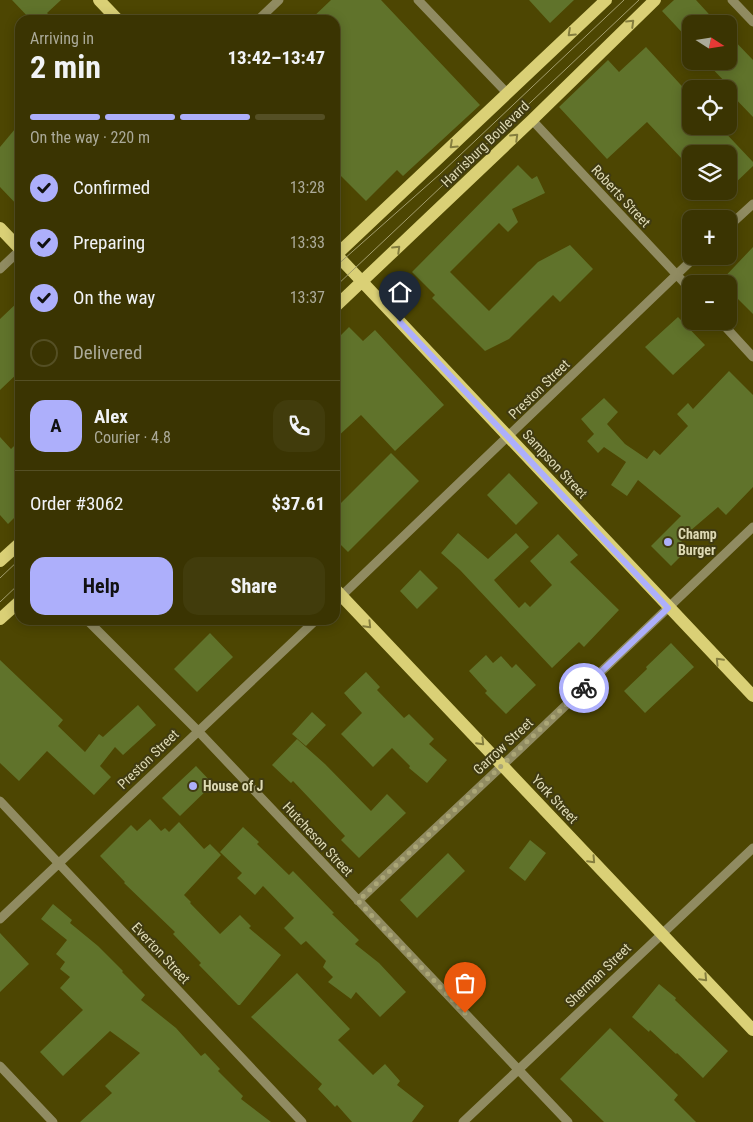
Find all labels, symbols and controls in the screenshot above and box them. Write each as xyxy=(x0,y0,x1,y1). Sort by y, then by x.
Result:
north arrow xyxy=(682,15,738,70)
map controls xyxy=(682,15,737,330)
one-way arrow xyxy=(625,20,634,29)
one-way arrow xyxy=(568,27,577,36)
text: Arriving in xyxy=(30,29,94,48)
text: 13:42–13:47 xyxy=(227,46,325,69)
text: 2 min xyxy=(30,48,101,86)
button: locate xyxy=(682,80,737,135)
street label: Harrisburg Boulevard xyxy=(438,98,532,190)
text: On the way · 220 m xyxy=(30,128,150,147)
one-way arrow xyxy=(509,134,518,143)
one-way arrow xyxy=(449,139,458,148)
button: layers xyxy=(682,145,737,200)
street label: Roberts Street xyxy=(588,162,654,230)
icon: check xyxy=(30,174,58,202)
text: Confirmed xyxy=(73,176,150,199)
text: 13:28 xyxy=(290,178,325,197)
button: + xyxy=(682,210,737,265)
icon: check xyxy=(30,229,58,257)
text: Preparing xyxy=(73,231,145,254)
text: 13:33 xyxy=(290,233,325,252)
one-way arrow xyxy=(391,246,400,255)
pin xyxy=(379,271,421,322)
button: − xyxy=(682,275,737,330)
icon: home xyxy=(386,278,414,306)
icon: check xyxy=(30,284,58,312)
text: On the way xyxy=(73,286,155,309)
text: 13:37 xyxy=(290,288,325,307)
text: Delivered xyxy=(73,341,142,364)
street label: Preston Street xyxy=(505,356,573,422)
button: phone xyxy=(273,400,325,452)
text: Alex xyxy=(94,405,128,428)
text: A xyxy=(50,414,62,437)
street label: Sampson Street xyxy=(519,427,591,501)
text: Courier · 4.8 xyxy=(94,428,171,447)
text: Order #3062 xyxy=(30,492,123,515)
text: $37.61 xyxy=(271,492,325,515)
place label: Champ Burger xyxy=(678,526,717,558)
marker: Champ Burger xyxy=(662,536,674,548)
button: Help xyxy=(30,557,173,615)
button: Share xyxy=(183,557,325,615)
one-way arrow xyxy=(362,619,371,628)
one-way arrow xyxy=(716,658,725,667)
courier xyxy=(559,663,609,713)
icon: bike xyxy=(570,674,598,702)
street label: Garrow Street xyxy=(470,714,536,778)
street label: Preston Street xyxy=(114,726,182,792)
one-way arrow xyxy=(475,737,484,746)
street label: York Street xyxy=(529,771,581,827)
place label: House of J xyxy=(203,778,264,794)
marker: House of J xyxy=(187,780,199,792)
street label: Hutcheson Street xyxy=(280,799,356,879)
one-way arrow xyxy=(586,855,595,864)
street label: Everton Street xyxy=(129,919,193,987)
street label: Sherman Street xyxy=(562,940,634,1010)
pin xyxy=(444,962,486,1013)
icon: bag xyxy=(451,969,479,997)
one-way arrow xyxy=(698,973,707,982)

